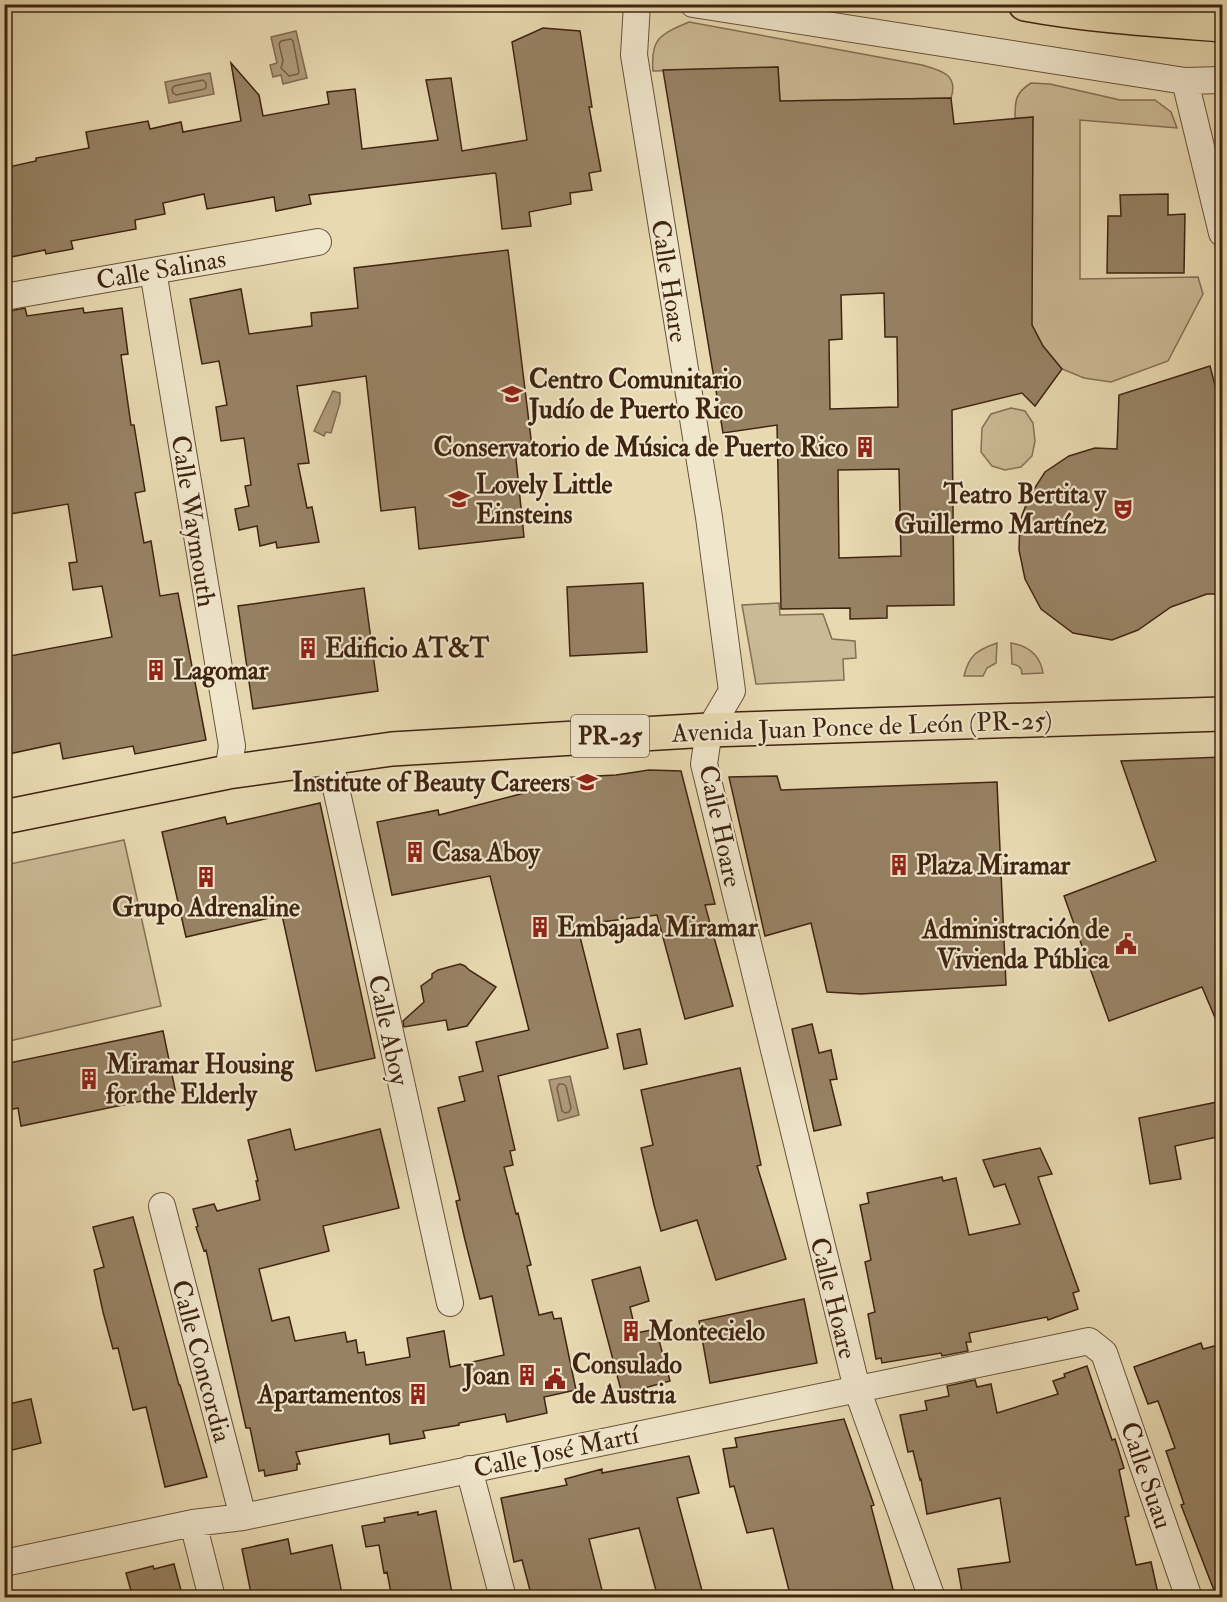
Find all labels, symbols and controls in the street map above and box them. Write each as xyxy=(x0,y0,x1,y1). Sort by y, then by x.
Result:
street label: Calle Hoare xyxy=(644,217,695,345)
street label: Calle Salinas xyxy=(94,243,229,297)
place label: Centro Comunitario Judío de Puerto Rico xyxy=(527,364,744,426)
school or university icon: Centro Comunitario Judío de Puerto Rico xyxy=(500,382,524,406)
place label: Conservatorio de Música de Puerto Rico xyxy=(434,432,848,464)
street label: Calle Waymouth xyxy=(164,433,222,610)
building icon: Conservatorio de Música de Puerto Rico xyxy=(853,435,877,459)
place label: Lovely Little Einsteins xyxy=(476,469,613,531)
place label: Teatro Bertita y Guillermo Martínez xyxy=(894,479,1108,541)
school or university icon: Lovely Little Einsteins xyxy=(447,487,471,511)
theatre icon: Teatro Bertita y Guillermo Martínez xyxy=(1111,497,1135,521)
place label: Edificio AT&T xyxy=(325,633,490,665)
building icon: Edificio AT&T xyxy=(296,636,320,660)
place label: Lagomar xyxy=(173,655,269,688)
building icon: Lagomar xyxy=(144,658,168,682)
street label: Avenida Juan Ponce de León (PR-25) xyxy=(670,704,1053,750)
road number: PR-25 xyxy=(571,715,649,757)
street label: Calle Hoare xyxy=(691,762,749,890)
place label: Institute of Beauty Careers xyxy=(292,767,570,800)
school or university icon: Institute of Beauty Careers xyxy=(575,770,599,794)
place label: Casa Aboy xyxy=(432,837,541,870)
building icon: Casa Aboy xyxy=(403,840,427,864)
place label: Plaza Miramar xyxy=(916,850,1071,882)
building icon: Plaza Miramar xyxy=(887,853,911,877)
building icon: Grupo Adrenaline xyxy=(194,865,218,889)
place label: Grupo Adrenaline xyxy=(112,892,300,925)
place label: Embajada Miramar xyxy=(557,912,758,944)
place label: Administración de Vivienda Pública xyxy=(921,914,1110,976)
building icon: Embajada Miramar xyxy=(528,915,552,939)
public building icon: Administración de Vivienda Pública xyxy=(1114,932,1138,956)
street label: Calle Aboy xyxy=(361,972,415,1089)
place label: Miramar Housing for the Elderly xyxy=(105,1049,295,1112)
building icon: Miramar Housing for the Elderly xyxy=(77,1067,101,1091)
street label: Calle Hoare xyxy=(803,1234,864,1362)
street label: Calle Concordia xyxy=(164,1276,238,1446)
place label: Montecielo xyxy=(647,1316,765,1348)
building icon: Montecielo xyxy=(619,1319,643,1343)
place label: Consulado de Austria xyxy=(572,1349,682,1411)
place label: Joan xyxy=(461,1360,511,1392)
building icon: Joan xyxy=(515,1363,539,1387)
public building icon: Consulado de Austria xyxy=(543,1367,567,1391)
place label: Apartamentos xyxy=(257,1379,401,1412)
building icon: Apartamentos xyxy=(406,1382,430,1406)
street label: Calle José Martí xyxy=(471,1418,644,1485)
street label: Calle Suau xyxy=(1113,1418,1179,1533)

